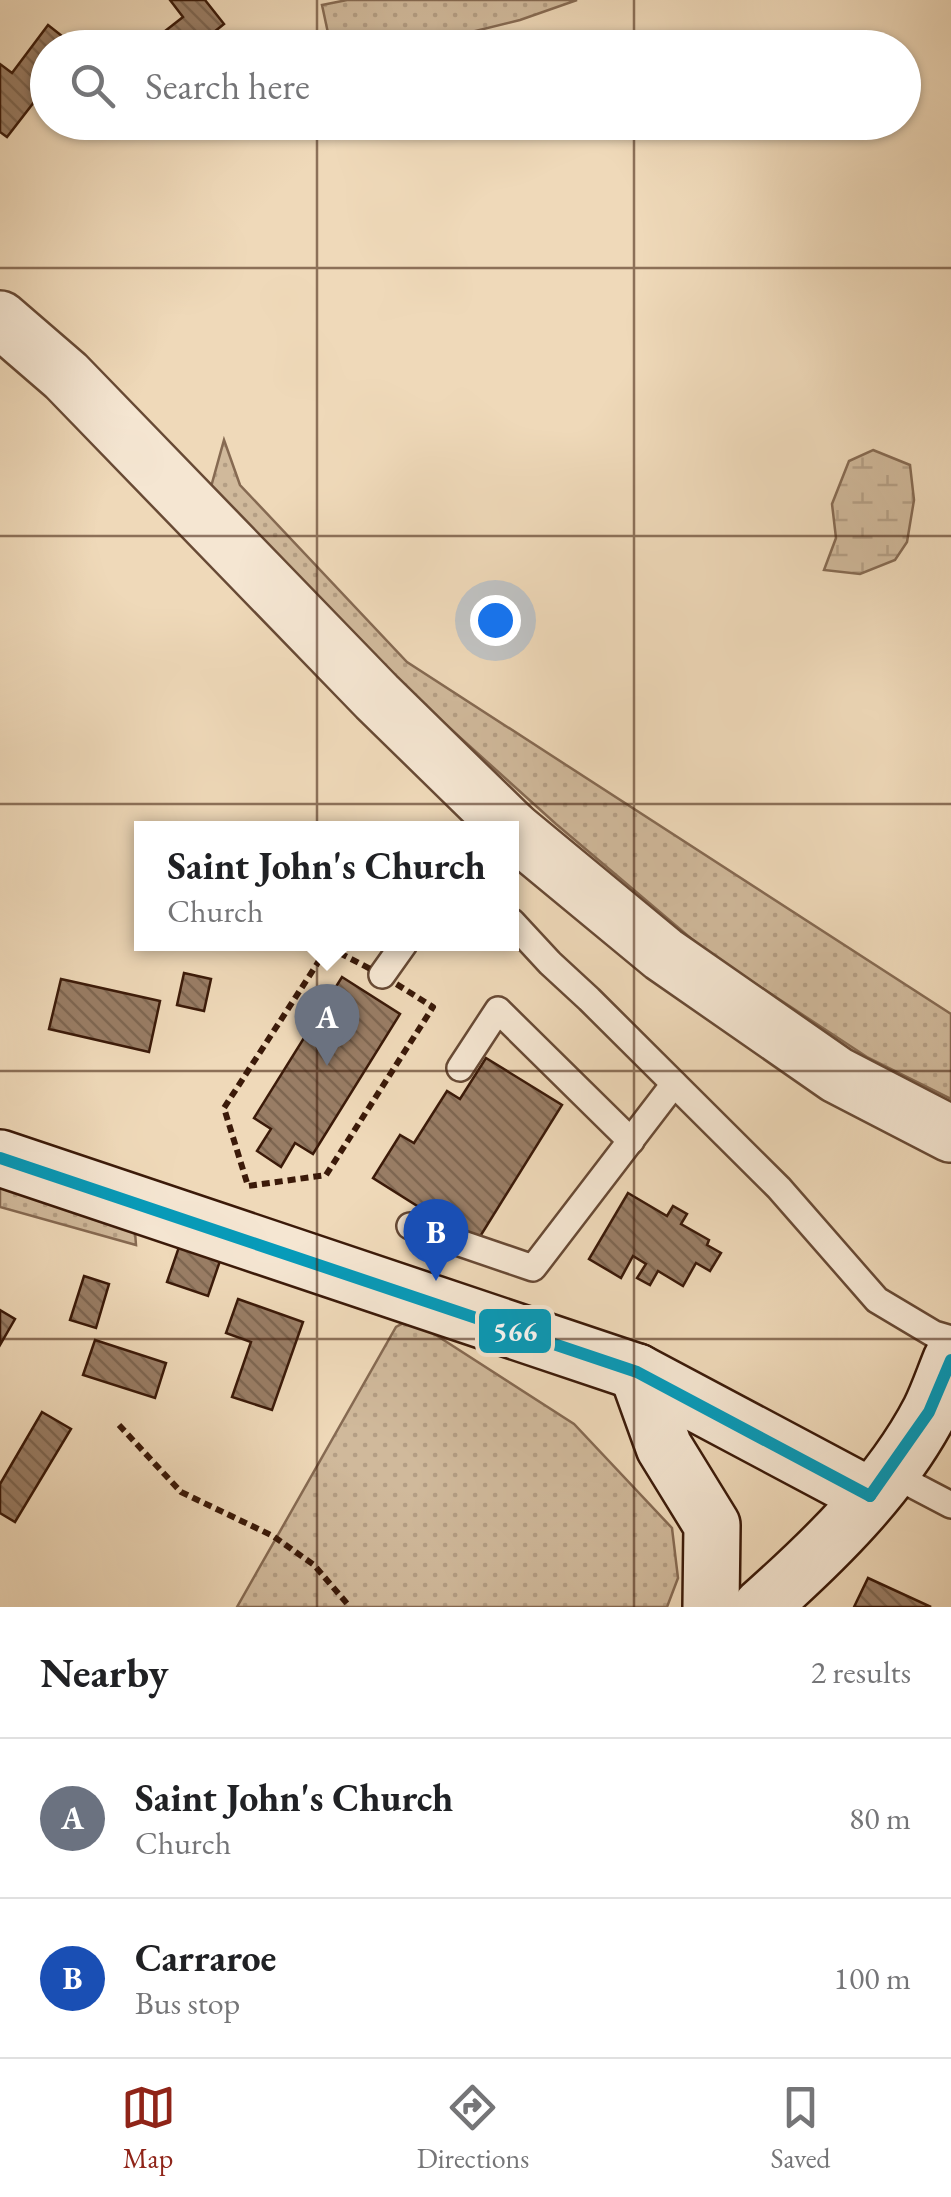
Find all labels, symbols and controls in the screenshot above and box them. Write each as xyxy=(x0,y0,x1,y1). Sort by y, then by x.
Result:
search box xyxy=(30,30,921,140)
icon: search xyxy=(65,58,120,113)
text: Search here xyxy=(145,61,310,110)
your location xyxy=(470,595,521,646)
popup xyxy=(134,821,519,951)
text: Saint John's Church xyxy=(167,841,486,890)
text: Church xyxy=(167,890,264,932)
pin: A xyxy=(294,984,360,1066)
pin: B xyxy=(404,1198,468,1281)
line badge: 566 xyxy=(477,1307,553,1355)
text: 566 xyxy=(493,1313,537,1349)
text: Nearby xyxy=(40,1645,169,1700)
text: 2 results xyxy=(811,1651,911,1693)
text: Saint John's Church xyxy=(135,1773,453,1822)
text: A xyxy=(61,1797,84,1839)
text: 80 m xyxy=(849,1797,911,1839)
text: Church xyxy=(135,1822,231,1864)
text: Carraroe xyxy=(135,1933,276,1982)
text: B xyxy=(62,1957,83,1999)
text: 100 m xyxy=(834,1957,911,1999)
text: Bus stop xyxy=(135,1982,240,2024)
tab: Map xyxy=(121,2080,176,2176)
tab: Directions xyxy=(417,2080,529,2176)
tab: Saved xyxy=(770,2080,830,2176)

